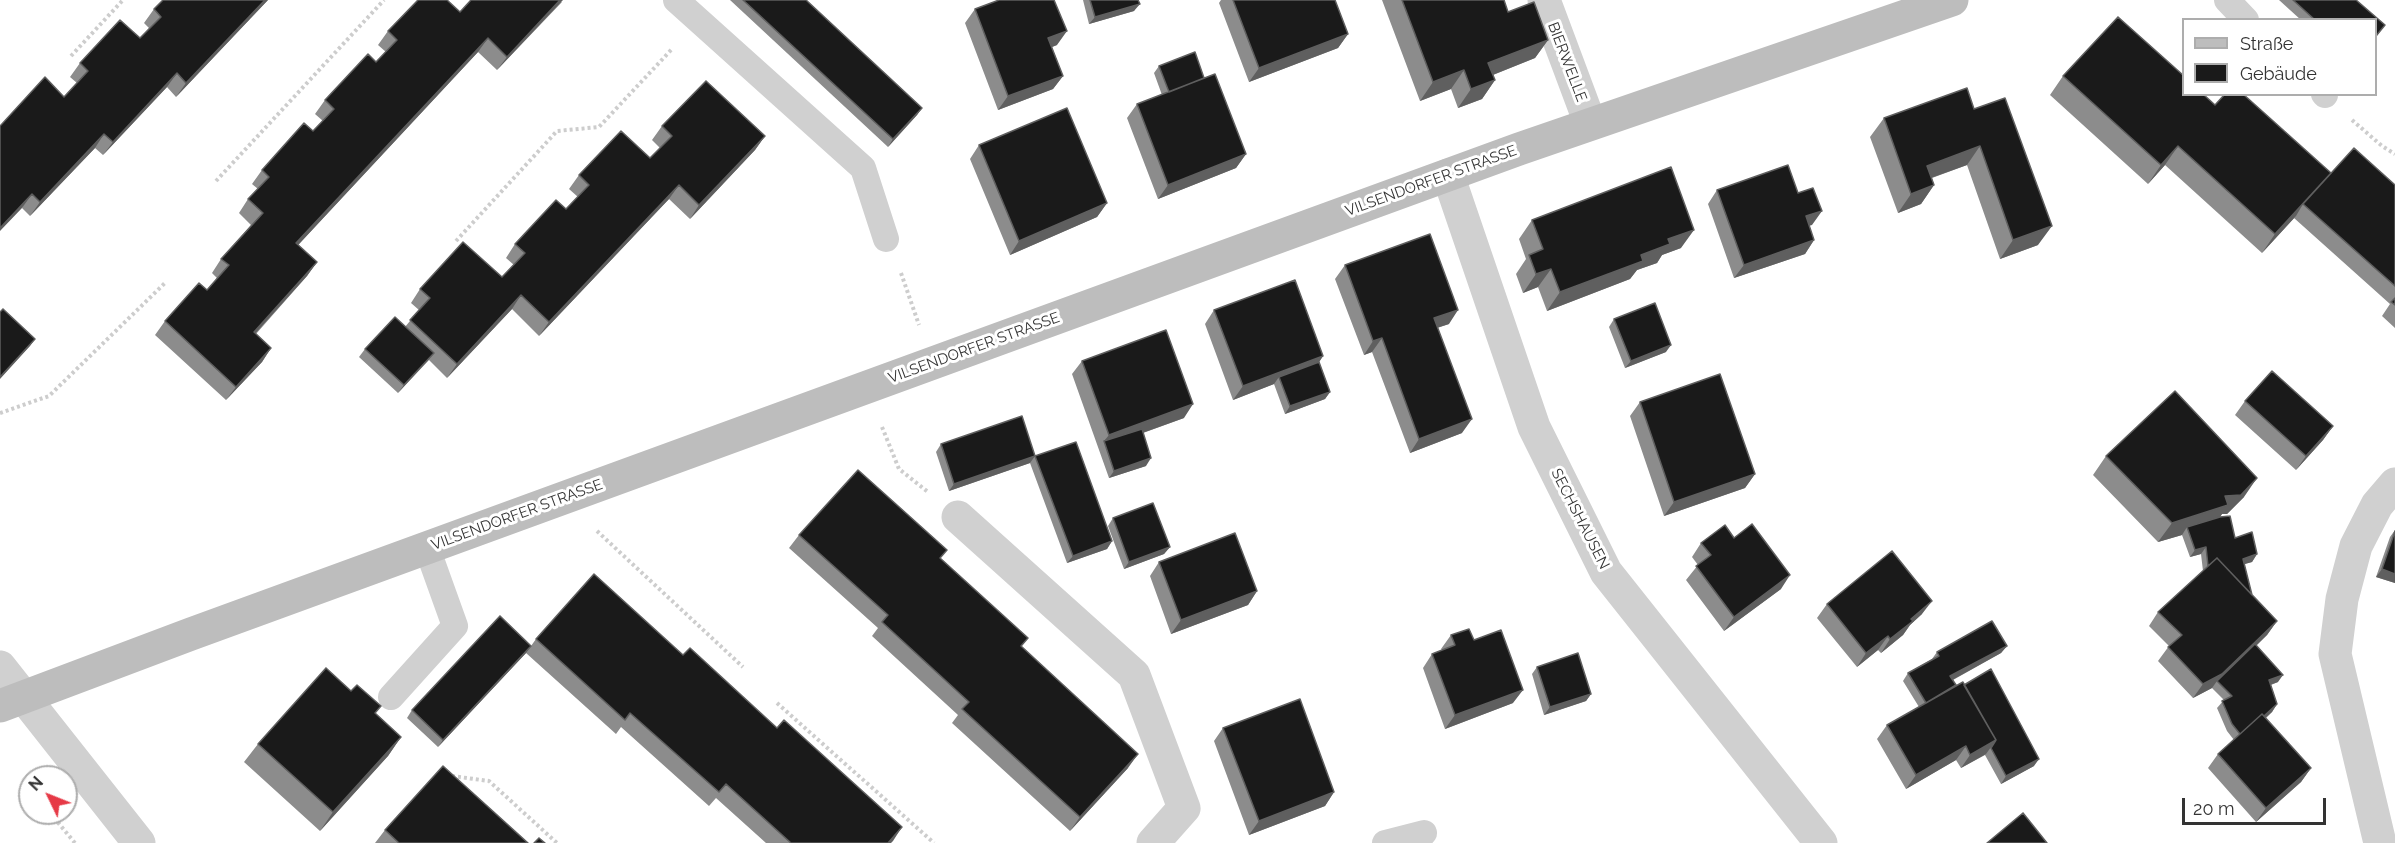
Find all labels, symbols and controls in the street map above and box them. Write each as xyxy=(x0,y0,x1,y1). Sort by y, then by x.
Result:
legend xyxy=(2182,18,2377,96)
street label: BIERWELLE xyxy=(1544,20,1590,104)
text: Straße xyxy=(2240,33,2293,54)
text: Gebäude xyxy=(2240,63,2317,84)
street label: VILSENDORFER STRASSE xyxy=(1343,142,1519,220)
street label: VILSENDORFER STRASSE xyxy=(886,309,1062,387)
street label: SECHSHAUSEN xyxy=(1547,466,1613,572)
street label: VILSENDORFER STRASSE xyxy=(429,476,605,554)
north arrow xyxy=(18,765,78,825)
text: N xyxy=(25,773,47,795)
scale bar xyxy=(2185,786,2329,824)
text: 20 m xyxy=(2193,798,2235,819)

